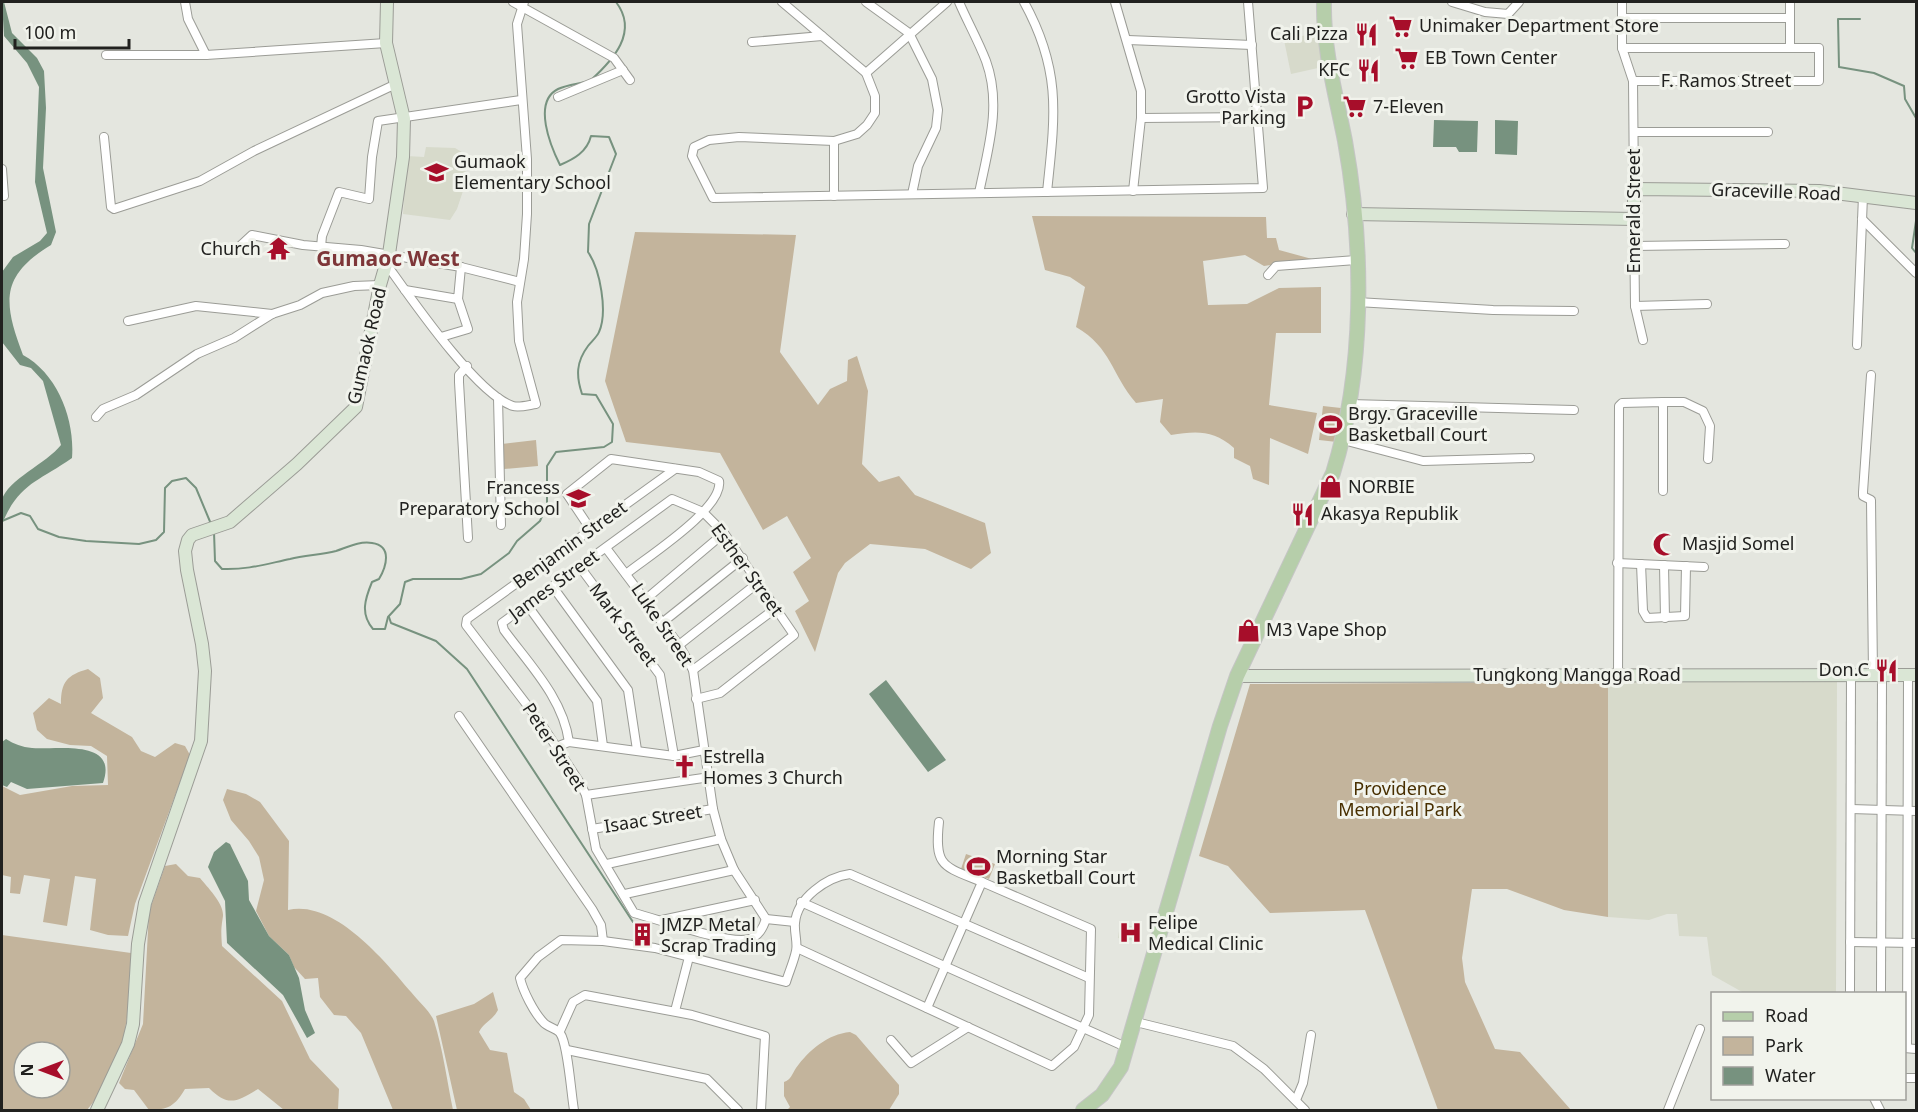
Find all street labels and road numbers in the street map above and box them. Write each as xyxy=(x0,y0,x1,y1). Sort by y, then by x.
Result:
street label: F. Ramos Street xyxy=(1661,68,1792,92)
street label: Emerald Street xyxy=(1621,148,1645,273)
street label: Graceville Road xyxy=(1711,177,1841,205)
street label: Gumaok Road xyxy=(341,285,391,407)
street label: Benjamin Street xyxy=(508,494,632,594)
street label: Esther Street xyxy=(706,518,790,621)
street label: James Street xyxy=(502,543,604,626)
street label: Mark Street xyxy=(585,578,663,671)
street label: Luke Street xyxy=(626,578,700,671)
street label: Tungkong Mangga Road xyxy=(1473,662,1681,686)
street label: Peter Street xyxy=(518,698,592,795)
street label: Isaac Street xyxy=(602,798,704,838)

